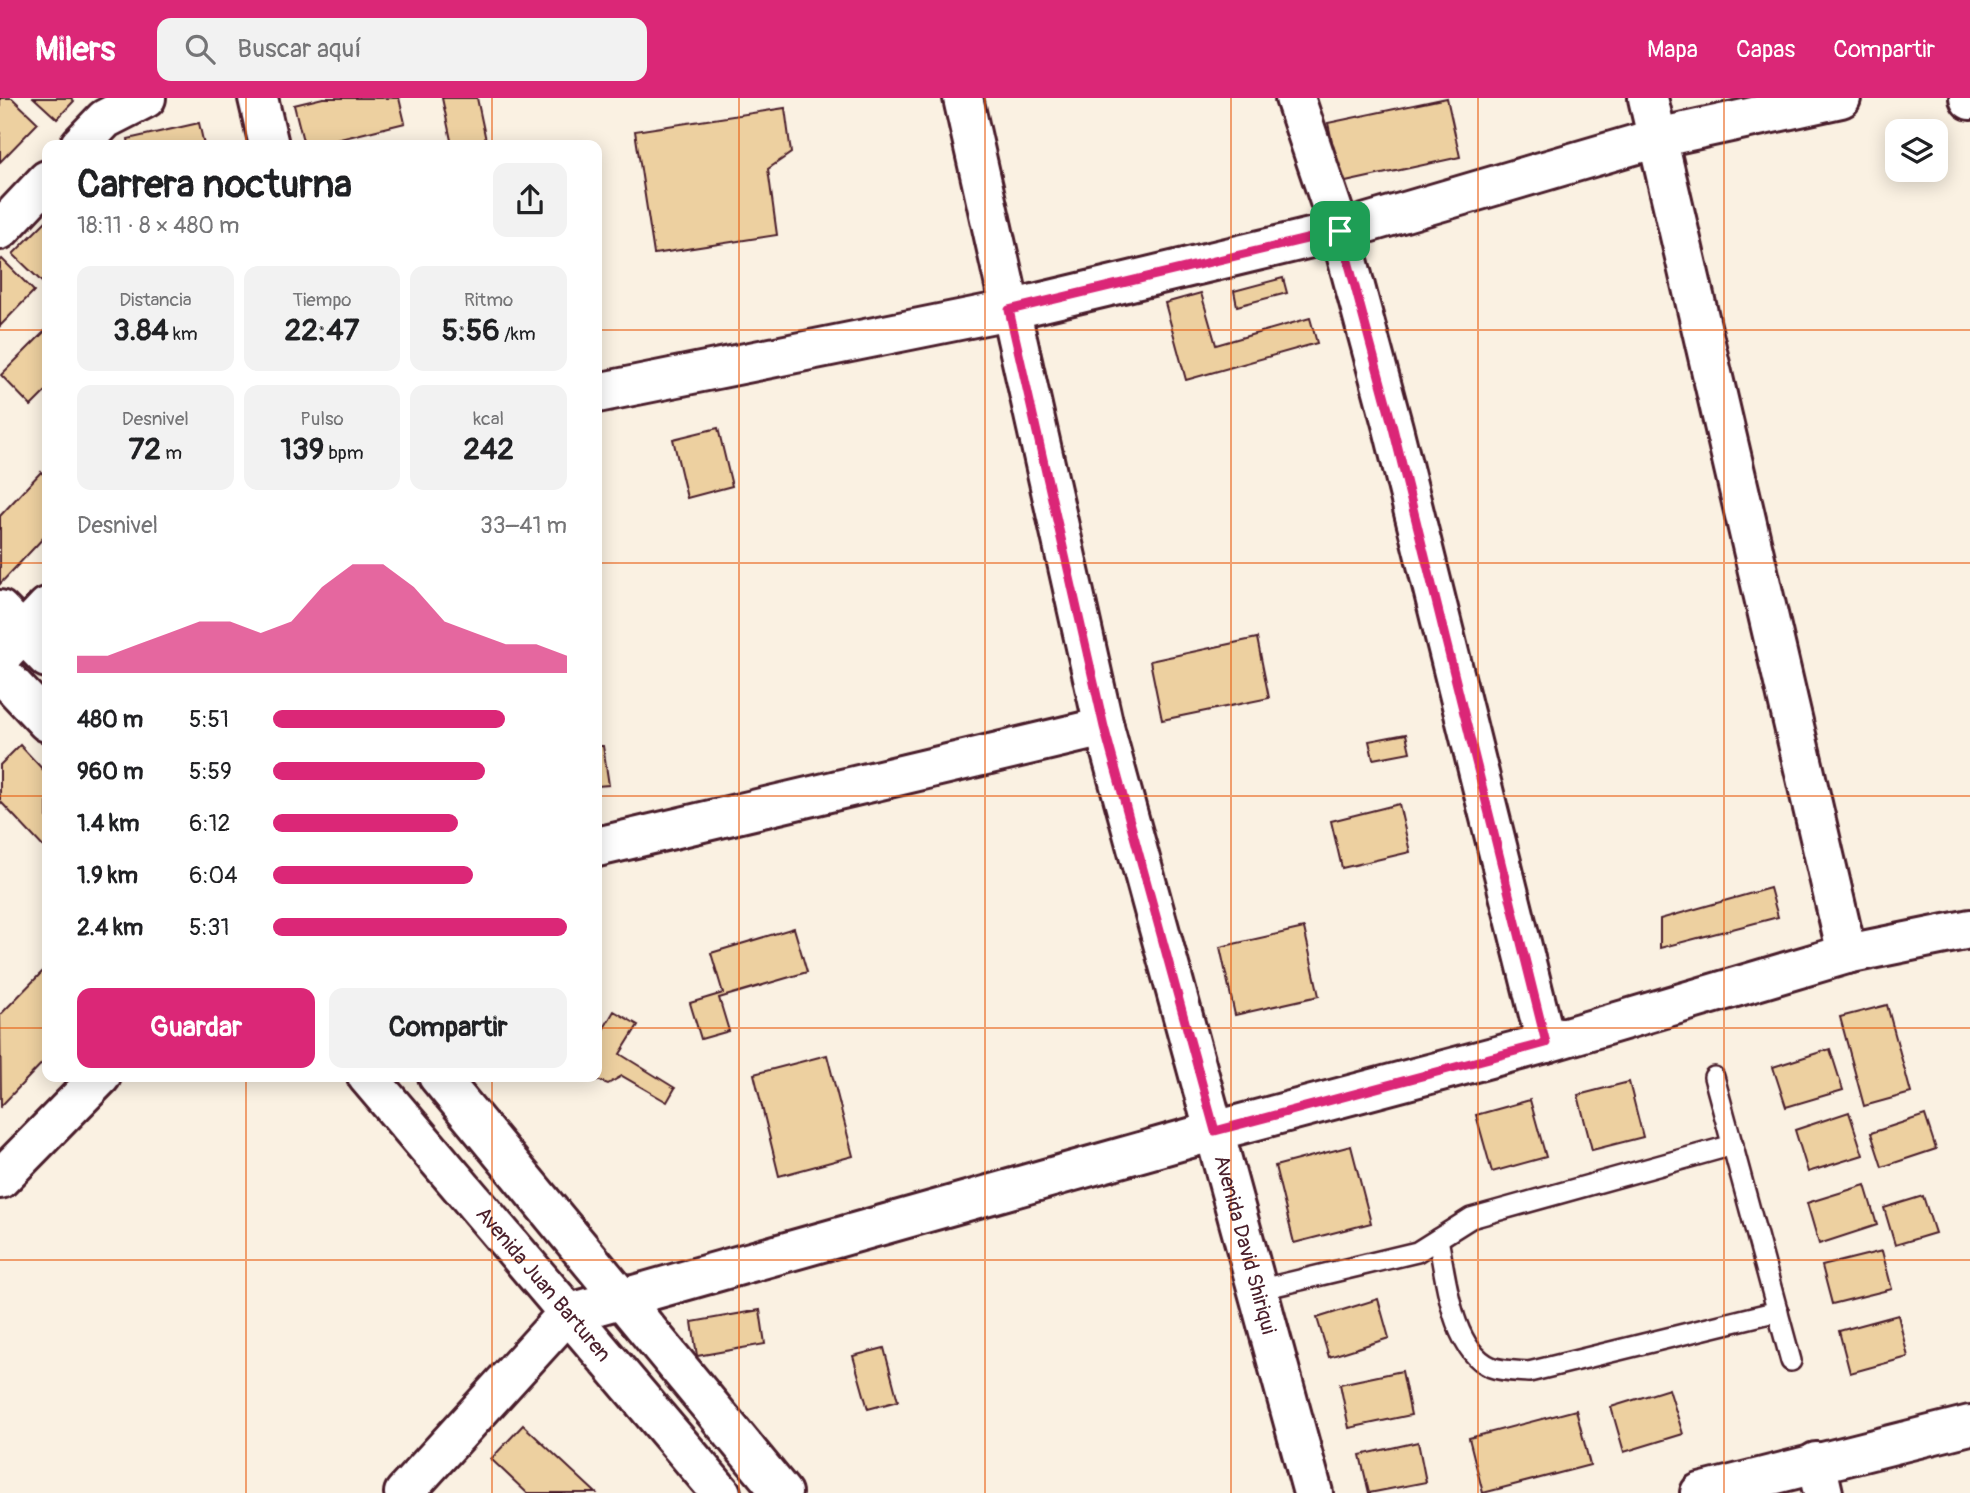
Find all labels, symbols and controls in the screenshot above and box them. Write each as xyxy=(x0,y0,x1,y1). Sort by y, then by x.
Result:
search box xyxy=(157,18,647,81)
text: Milers xyxy=(35,29,115,70)
icon: search xyxy=(181,30,219,68)
text: Buscar aquí xyxy=(237,33,362,65)
text: Mapa xyxy=(1647,35,1698,64)
text: Capas xyxy=(1736,35,1795,64)
text: Compartir xyxy=(1833,35,1935,64)
map controls xyxy=(1885,119,1948,182)
button: layers xyxy=(1885,119,1948,182)
text: Carrera nocturna xyxy=(77,161,352,209)
button: share xyxy=(493,163,567,237)
pin xyxy=(1310,201,1370,261)
text: 18:11 · 8 × 480 m xyxy=(77,211,239,240)
icon: arrive xyxy=(1321,212,1359,250)
text: Distancia xyxy=(119,288,192,312)
text: Tiempo xyxy=(292,288,352,312)
text: Ritmo xyxy=(464,288,513,312)
text: 3.84 xyxy=(113,312,169,349)
text: 22:47 xyxy=(285,312,359,349)
text: 5:56 xyxy=(442,312,500,349)
text: km xyxy=(169,322,198,346)
text: /km xyxy=(500,322,536,346)
text: Desnivel xyxy=(122,407,189,431)
text: Pulso xyxy=(300,407,344,431)
text: kcal xyxy=(473,407,504,431)
text: 72 xyxy=(129,431,161,468)
text: 139 xyxy=(280,431,324,468)
text: 242 xyxy=(463,431,514,468)
text: m xyxy=(161,441,182,465)
text: bpm xyxy=(324,441,364,465)
text: Desnivel xyxy=(77,511,158,540)
text: 33–41 m xyxy=(480,511,567,540)
text: 480 m xyxy=(77,705,143,734)
text: 5:51 xyxy=(189,705,229,734)
text: 960 m xyxy=(77,757,143,786)
text: 5:59 xyxy=(189,757,232,786)
text: 1.4 km xyxy=(77,809,139,838)
text: 6:12 xyxy=(189,809,230,838)
text: 1.9 km xyxy=(77,861,138,890)
text: 6:04 xyxy=(189,861,238,890)
text: 2.4 km xyxy=(77,913,143,942)
text: 5:31 xyxy=(189,913,229,942)
button: Guardar xyxy=(77,988,315,1068)
button: Compartir xyxy=(329,988,567,1068)
street label: Avenida David Shiriqui xyxy=(1208,1152,1283,1337)
street label: Avenida Juan Barturen xyxy=(470,1201,617,1367)

